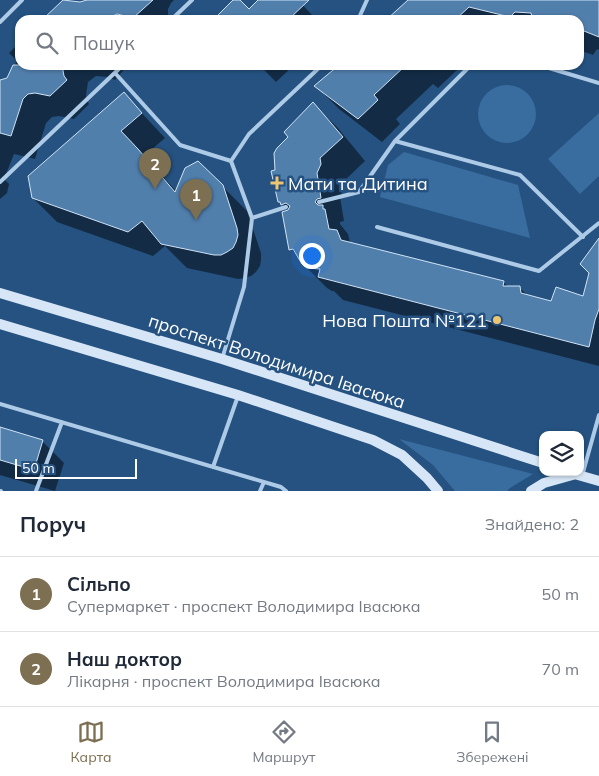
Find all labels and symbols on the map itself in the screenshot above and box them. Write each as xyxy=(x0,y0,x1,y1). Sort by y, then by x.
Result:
pin: 2 xyxy=(139,148,171,189)
place label: Мати та Дитина xyxy=(288,172,428,195)
marker: Мати та Дитина xyxy=(270,176,284,190)
pin: 1 xyxy=(180,179,212,220)
your location xyxy=(299,243,325,269)
street label: проспект Володимира Івасюка xyxy=(146,309,408,413)
place label: Нова Пошта №121 xyxy=(322,309,487,332)
marker: Нова Пошта №121 xyxy=(491,314,503,326)
scale bar xyxy=(15,456,138,479)

